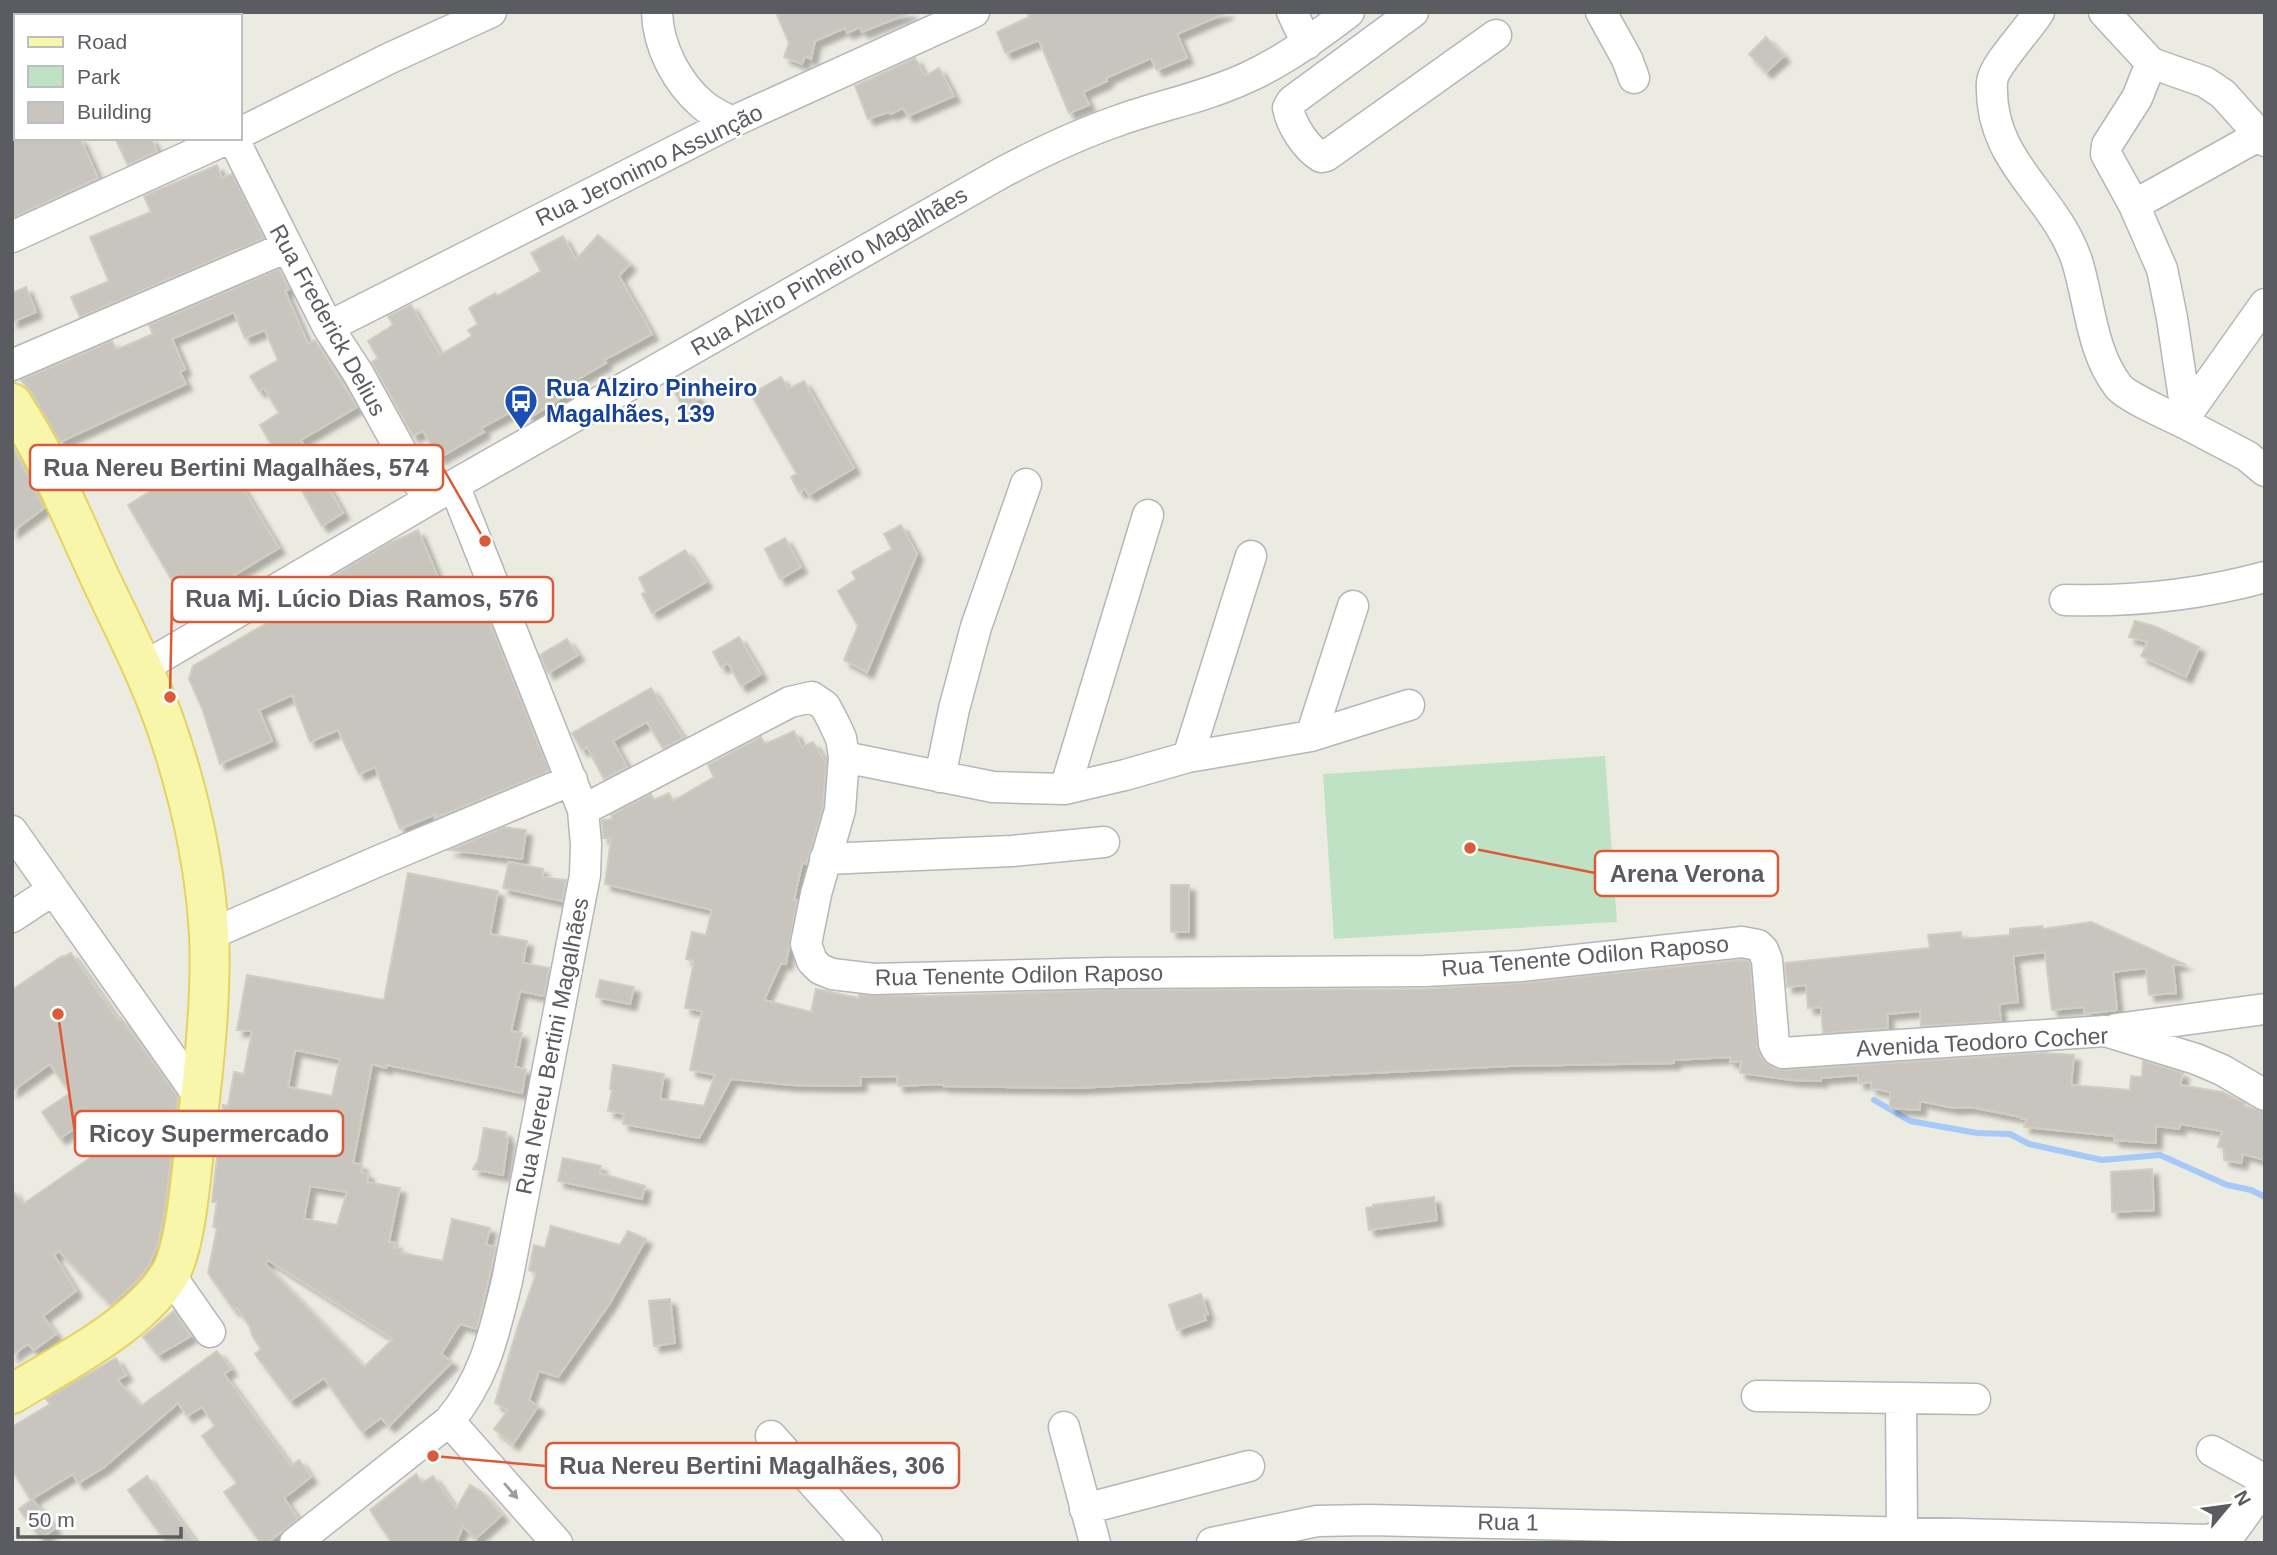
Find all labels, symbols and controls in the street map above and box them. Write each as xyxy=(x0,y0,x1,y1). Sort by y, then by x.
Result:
legend xyxy=(14,14,242,140)
text: Road xyxy=(77,30,127,53)
text: Park xyxy=(77,65,121,88)
street label: Rua Jeronimo Assunção xyxy=(531,99,767,231)
text: Building xyxy=(77,100,152,123)
street label: Rua Alziro Pinheiro Magalhães xyxy=(686,181,972,361)
street label: Rua Frederick Delius xyxy=(265,220,391,420)
place label: Rua Alziro Pinheiro Magalhães, 139 xyxy=(546,375,757,427)
bus stop icon: Rua Alziro Pinheiro Magalhães, 139 xyxy=(502,382,540,431)
callout: Rua Nereu Bertini Magalhães, 574 xyxy=(30,445,443,490)
text: Rua Nereu Bertini Magalhães, 574 xyxy=(43,454,429,481)
callout: Rua Mj. Lúcio Dias Ramos, 576 xyxy=(172,577,553,622)
text: Rua Mj. Lúcio Dias Ramos, 576 xyxy=(185,585,539,612)
callout: Arena Verona xyxy=(1595,851,1778,896)
text: Arena Verona xyxy=(1610,860,1765,887)
street label: Rua Nereu Bertini Magalhães xyxy=(510,895,594,1197)
street label: Rua Tenente Odilon Raposo xyxy=(1440,930,1730,982)
street label: Rua Tenente Odilon Raposo xyxy=(875,959,1163,991)
street label: Avenida Teodoro Cocher xyxy=(1855,1022,2109,1062)
callout: Ricoy Supermercado xyxy=(75,1111,343,1156)
text: Ricoy Supermercado xyxy=(89,1120,329,1147)
callout: Rua Nereu Bertini Magalhães, 306 xyxy=(546,1443,959,1488)
text: Rua Nereu Bertini Magalhães, 306 xyxy=(559,1452,945,1479)
north arrow xyxy=(2193,1471,2263,1541)
one-way arrow xyxy=(503,1482,519,1500)
text: N xyxy=(2230,1487,2255,1509)
scale bar xyxy=(18,1496,180,1540)
text: 50 m xyxy=(28,1508,75,1531)
street label: Rua 1 xyxy=(1477,1508,1539,1536)

